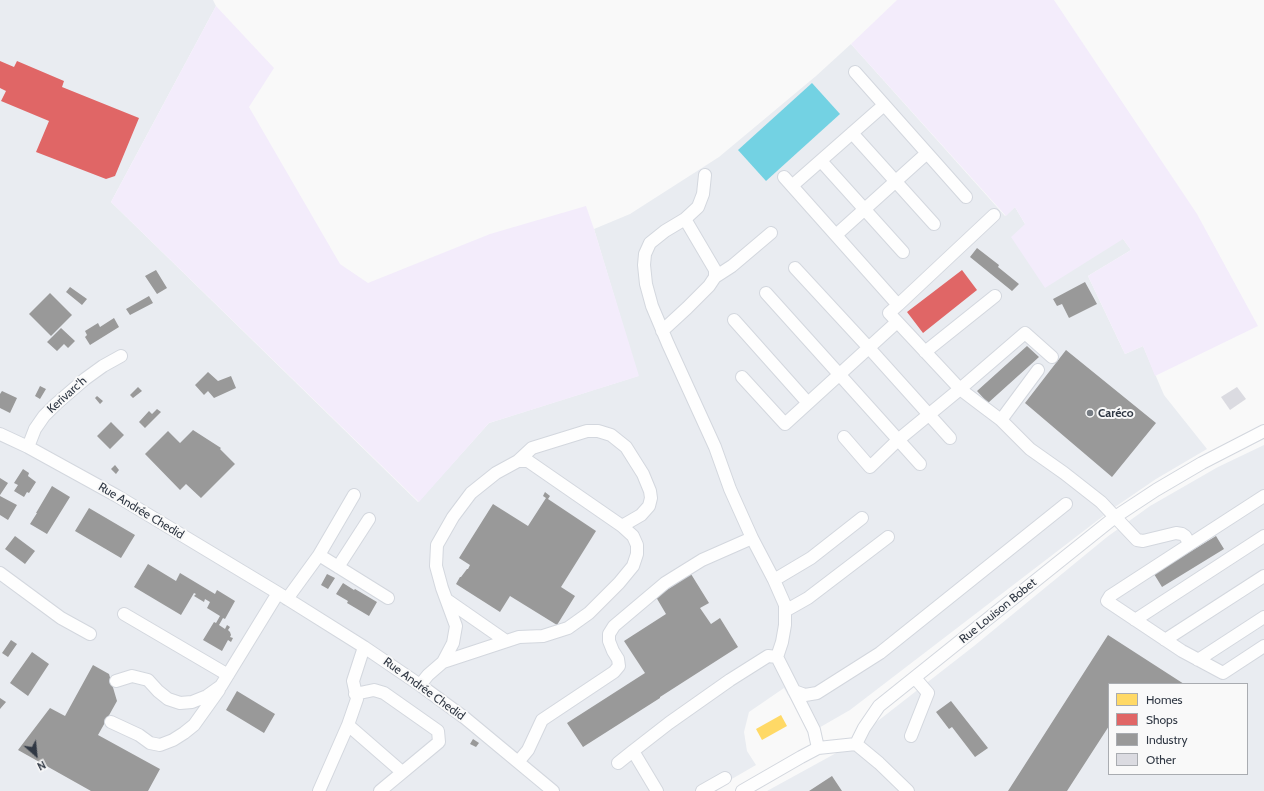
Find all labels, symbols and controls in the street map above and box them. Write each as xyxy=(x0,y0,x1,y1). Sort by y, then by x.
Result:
street label: Kerivarc'h xyxy=(44,374,90,416)
place label: Caréco xyxy=(1098,406,1134,420)
marker: Caréco xyxy=(1085,408,1095,418)
street label: Rue Andrée Chedid xyxy=(95,480,187,542)
street label: Rue Louison Bobet xyxy=(957,575,1039,647)
street label: Rue Andrée Chedid xyxy=(380,655,468,723)
legend xyxy=(1108,683,1248,775)
text: Homes xyxy=(1146,692,1183,707)
text: Shops xyxy=(1146,712,1178,727)
text: Industry xyxy=(1146,732,1187,747)
north arrow xyxy=(16,735,56,775)
text: Other xyxy=(1146,752,1176,767)
text: N xyxy=(35,758,48,774)

